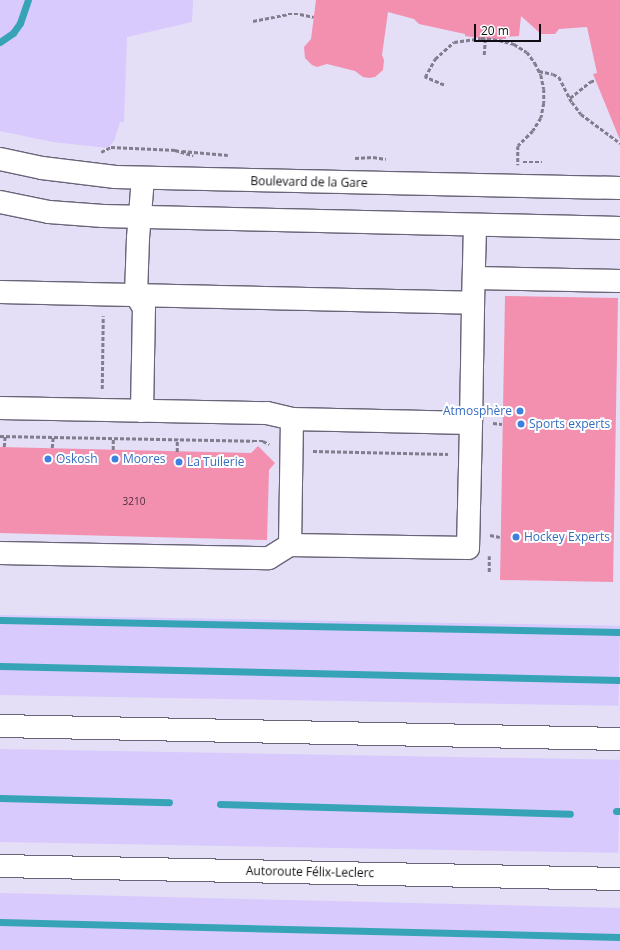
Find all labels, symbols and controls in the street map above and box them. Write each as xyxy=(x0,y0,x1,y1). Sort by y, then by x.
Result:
scale bar xyxy=(476,16,543,42)
text: 20 m xyxy=(481,22,509,39)
street label: Boulevard de la Gare xyxy=(250,174,368,190)
place label: Atmosphère xyxy=(443,404,512,418)
marker: Atmosphère xyxy=(515,406,525,416)
place label: Sports experts xyxy=(529,417,610,431)
marker: Sports experts xyxy=(516,419,526,429)
place label: Oskosh xyxy=(56,452,98,466)
place label: Moores xyxy=(123,452,166,466)
marker: Oskosh xyxy=(43,454,53,464)
marker: Moores xyxy=(110,454,120,464)
place label: La Tuilerie xyxy=(187,455,244,469)
marker: La Tuilerie xyxy=(174,457,184,467)
house number: 3210 xyxy=(123,496,145,508)
place label: Hockey Experts xyxy=(524,530,610,544)
marker: Hockey Experts xyxy=(511,532,521,542)
street label: Autoroute Félix-Leclerc xyxy=(246,864,374,880)

